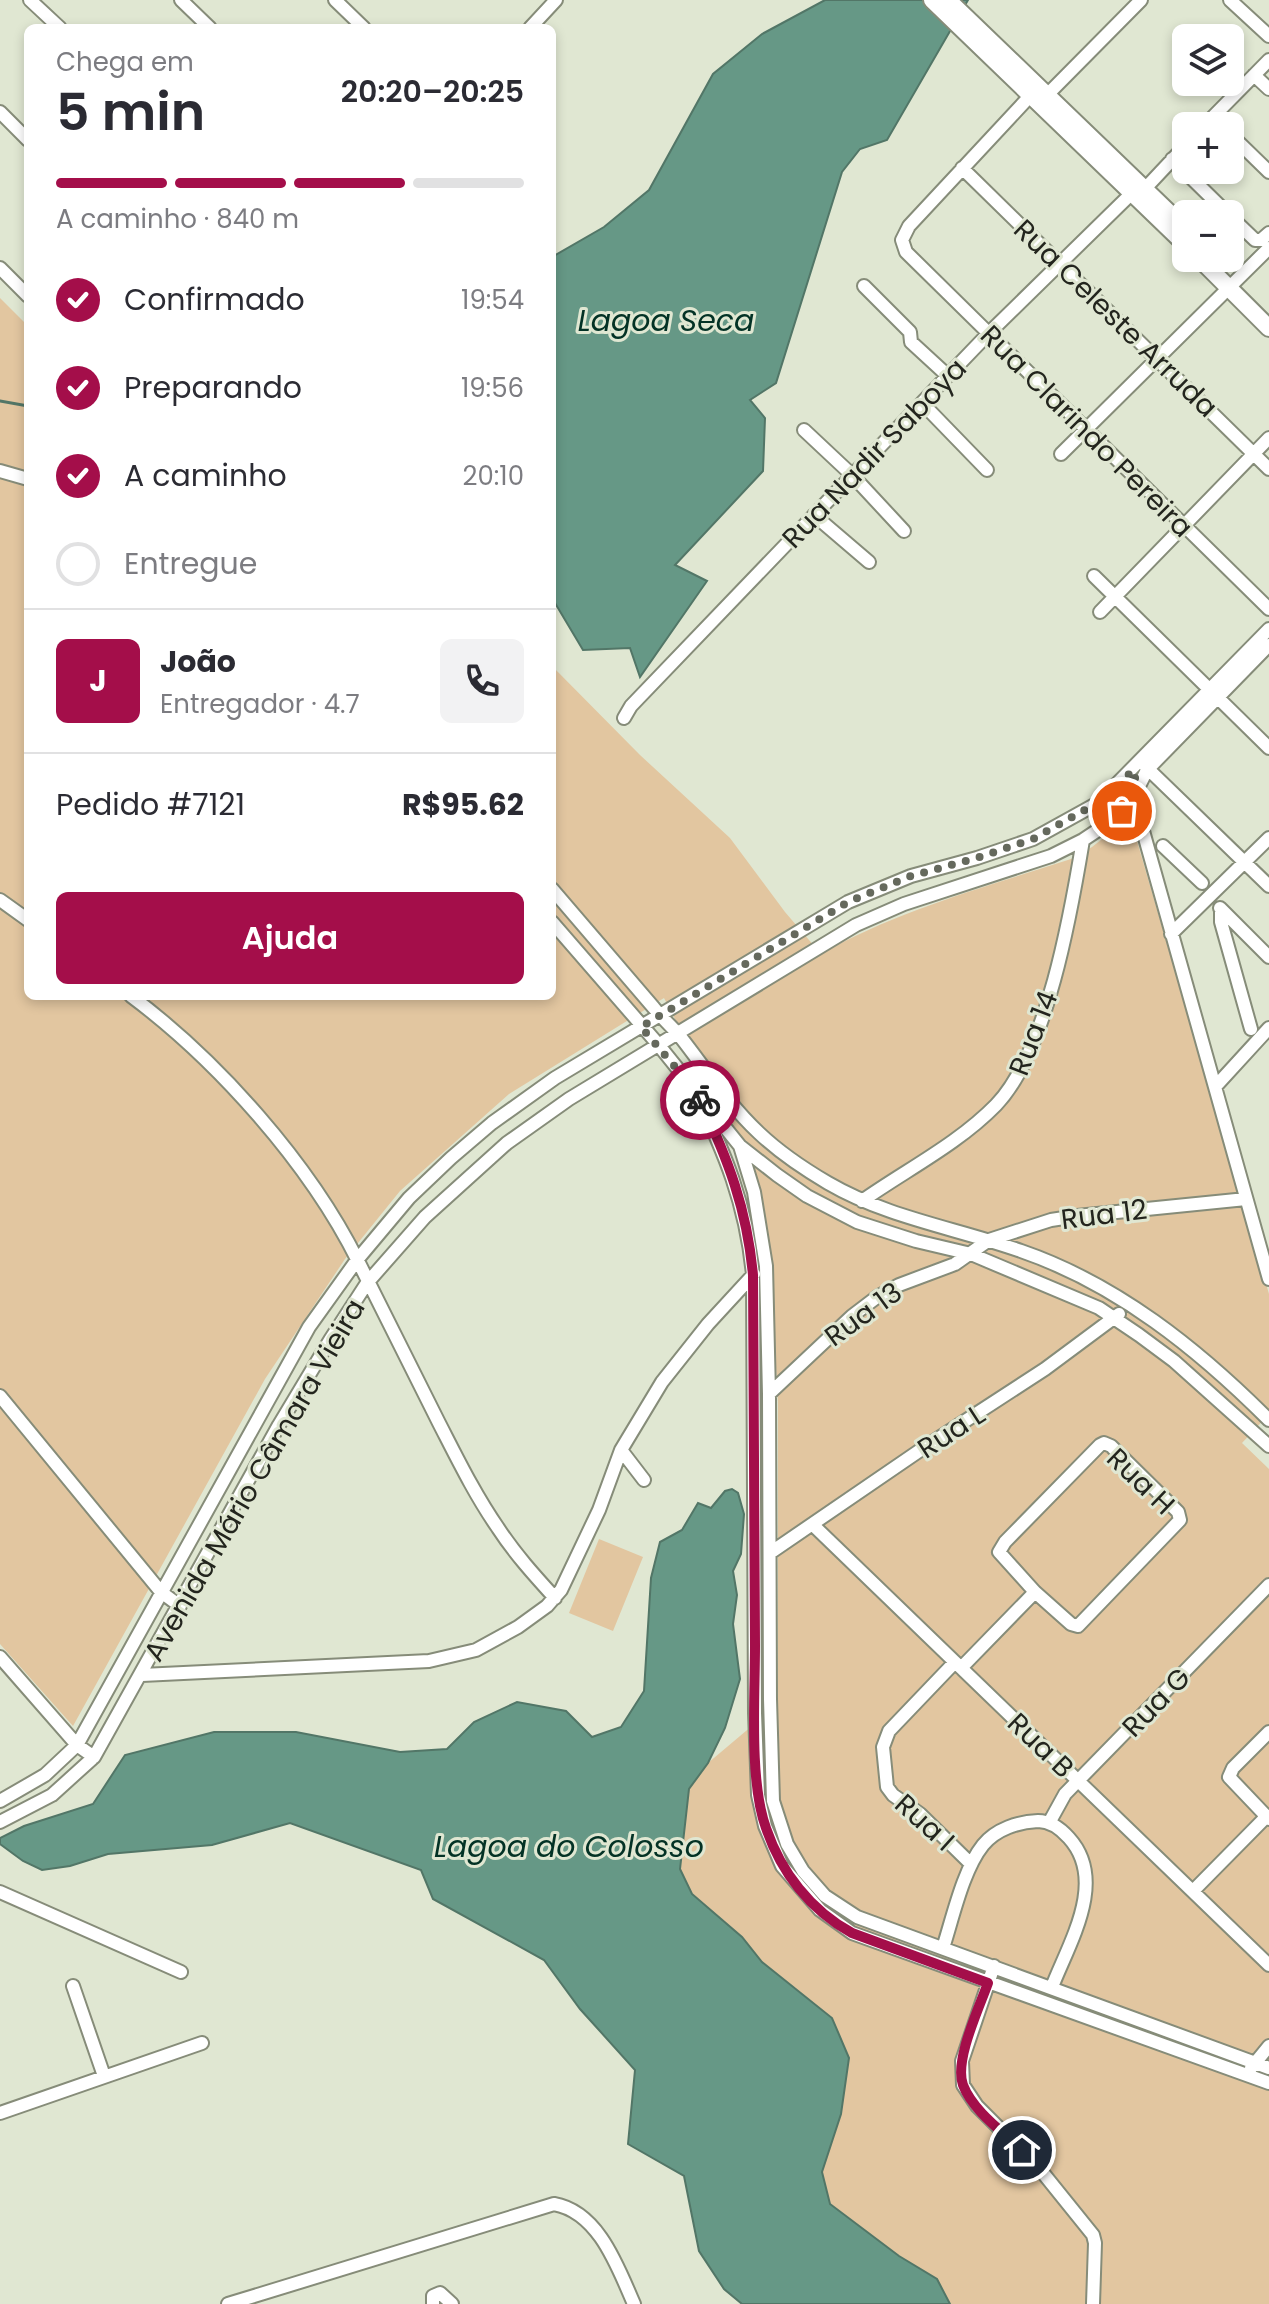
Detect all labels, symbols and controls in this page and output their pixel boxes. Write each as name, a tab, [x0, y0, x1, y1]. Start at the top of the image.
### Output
map controls	[1172, 24, 1244, 272]
button: layers	[1172, 24, 1244, 96]
text: Chega em	[56, 44, 194, 80]
text: 20:20–20:25	[341, 70, 524, 113]
text: 5 min	[56, 75, 205, 148]
button: +	[1172, 112, 1244, 184]
button: −	[1172, 200, 1244, 272]
text: A caminho · 840 m	[56, 201, 299, 237]
street label: Rua Celeste Arruda	[1005, 211, 1226, 426]
icon: check	[56, 278, 100, 322]
text: Confirmado	[124, 278, 305, 321]
text: 19:54	[461, 282, 524, 318]
water label: Lagoa Seca	[578, 299, 754, 342]
street label: Rua Clarindo Pereira	[972, 316, 1202, 546]
street label: Rua Nadir Saboya	[773, 350, 975, 557]
icon: check	[56, 366, 100, 410]
text: Preparando	[124, 366, 302, 409]
text: 19:56	[461, 370, 524, 406]
icon: check	[56, 454, 100, 498]
text: A caminho	[124, 454, 287, 497]
text: 20:10	[463, 458, 524, 494]
text: Entregue	[124, 542, 257, 585]
button: phone	[440, 639, 524, 723]
text: João	[160, 640, 236, 683]
text: J	[89, 659, 107, 702]
text: Entregador · 4.7	[160, 686, 360, 722]
pin	[1088, 777, 1156, 845]
text: Pedido #7121	[56, 783, 245, 826]
text: R$95.62	[402, 783, 524, 826]
icon: bag	[1100, 789, 1144, 833]
button: Ajuda	[56, 892, 524, 984]
street label: Rua 14	[1000, 985, 1067, 1081]
courier	[660, 1060, 740, 1140]
icon: bike	[678, 1078, 722, 1122]
street label: Rua 12	[1059, 1190, 1149, 1239]
street label: Rua 13	[817, 1273, 910, 1356]
street label: Avenida Mário Câmara Vieira	[134, 1292, 374, 1669]
street label: Rua L	[910, 1395, 993, 1468]
street label: Rua H	[1098, 1439, 1183, 1523]
street label: Rua G	[1113, 1659, 1199, 1746]
street label: Rua B	[999, 1704, 1082, 1787]
street label: Rua I	[886, 1785, 963, 1860]
water label: Lagoa do Colosso	[434, 1825, 704, 1868]
pin	[988, 2116, 1056, 2184]
icon: home	[1000, 2128, 1044, 2172]

